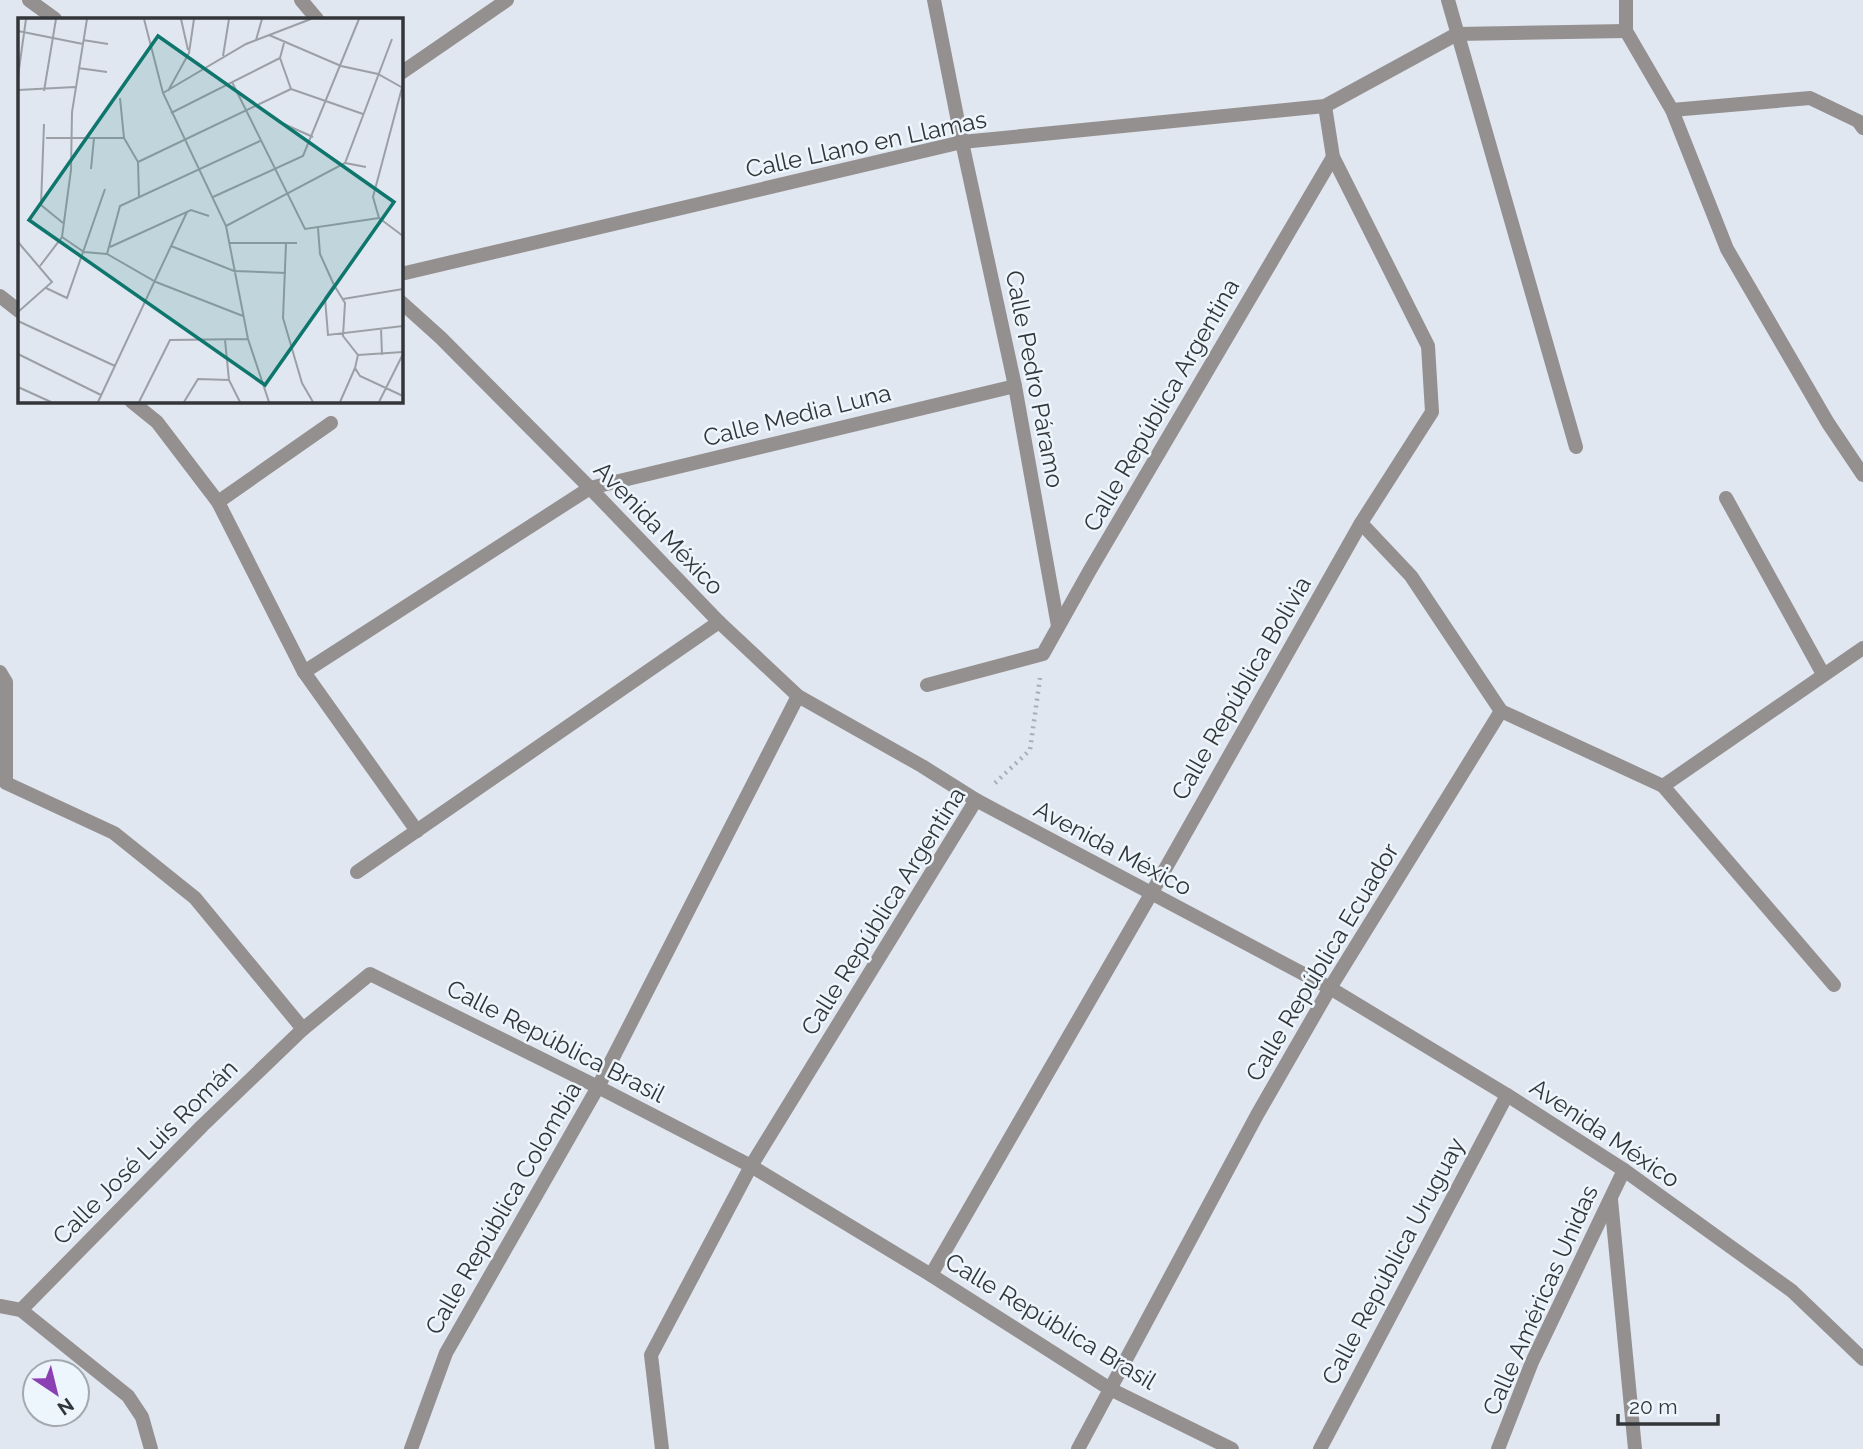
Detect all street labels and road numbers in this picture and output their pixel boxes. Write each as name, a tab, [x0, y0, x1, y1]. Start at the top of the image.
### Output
street label: Calle Llano en Llamas	[743, 104, 989, 184]
street label: Calle Pedro Páramo	[1000, 268, 1070, 490]
street label: Calle República Argentina	[1077, 274, 1245, 536]
street label: Calle Media Luna	[700, 378, 894, 452]
street label: Avenida México	[588, 455, 730, 601]
street label: Calle República Bolivia	[1165, 571, 1317, 805]
street label: Calle República Argentina	[795, 782, 971, 1040]
street label: Avenida México	[1029, 794, 1197, 902]
street label: Calle República Ecuador	[1239, 837, 1405, 1086]
street label: Calle República Brasil	[442, 973, 670, 1109]
street label: Calle José Luis Román	[47, 1054, 243, 1250]
street label: Avenida México	[1525, 1072, 1685, 1194]
street label: Calle República Colombia	[419, 1077, 587, 1339]
street label: Calle República Uruguay	[1315, 1132, 1471, 1390]
street label: Calle Américas Unidas	[1476, 1180, 1604, 1420]
street label: Calle República Brasil	[940, 1247, 1162, 1396]

